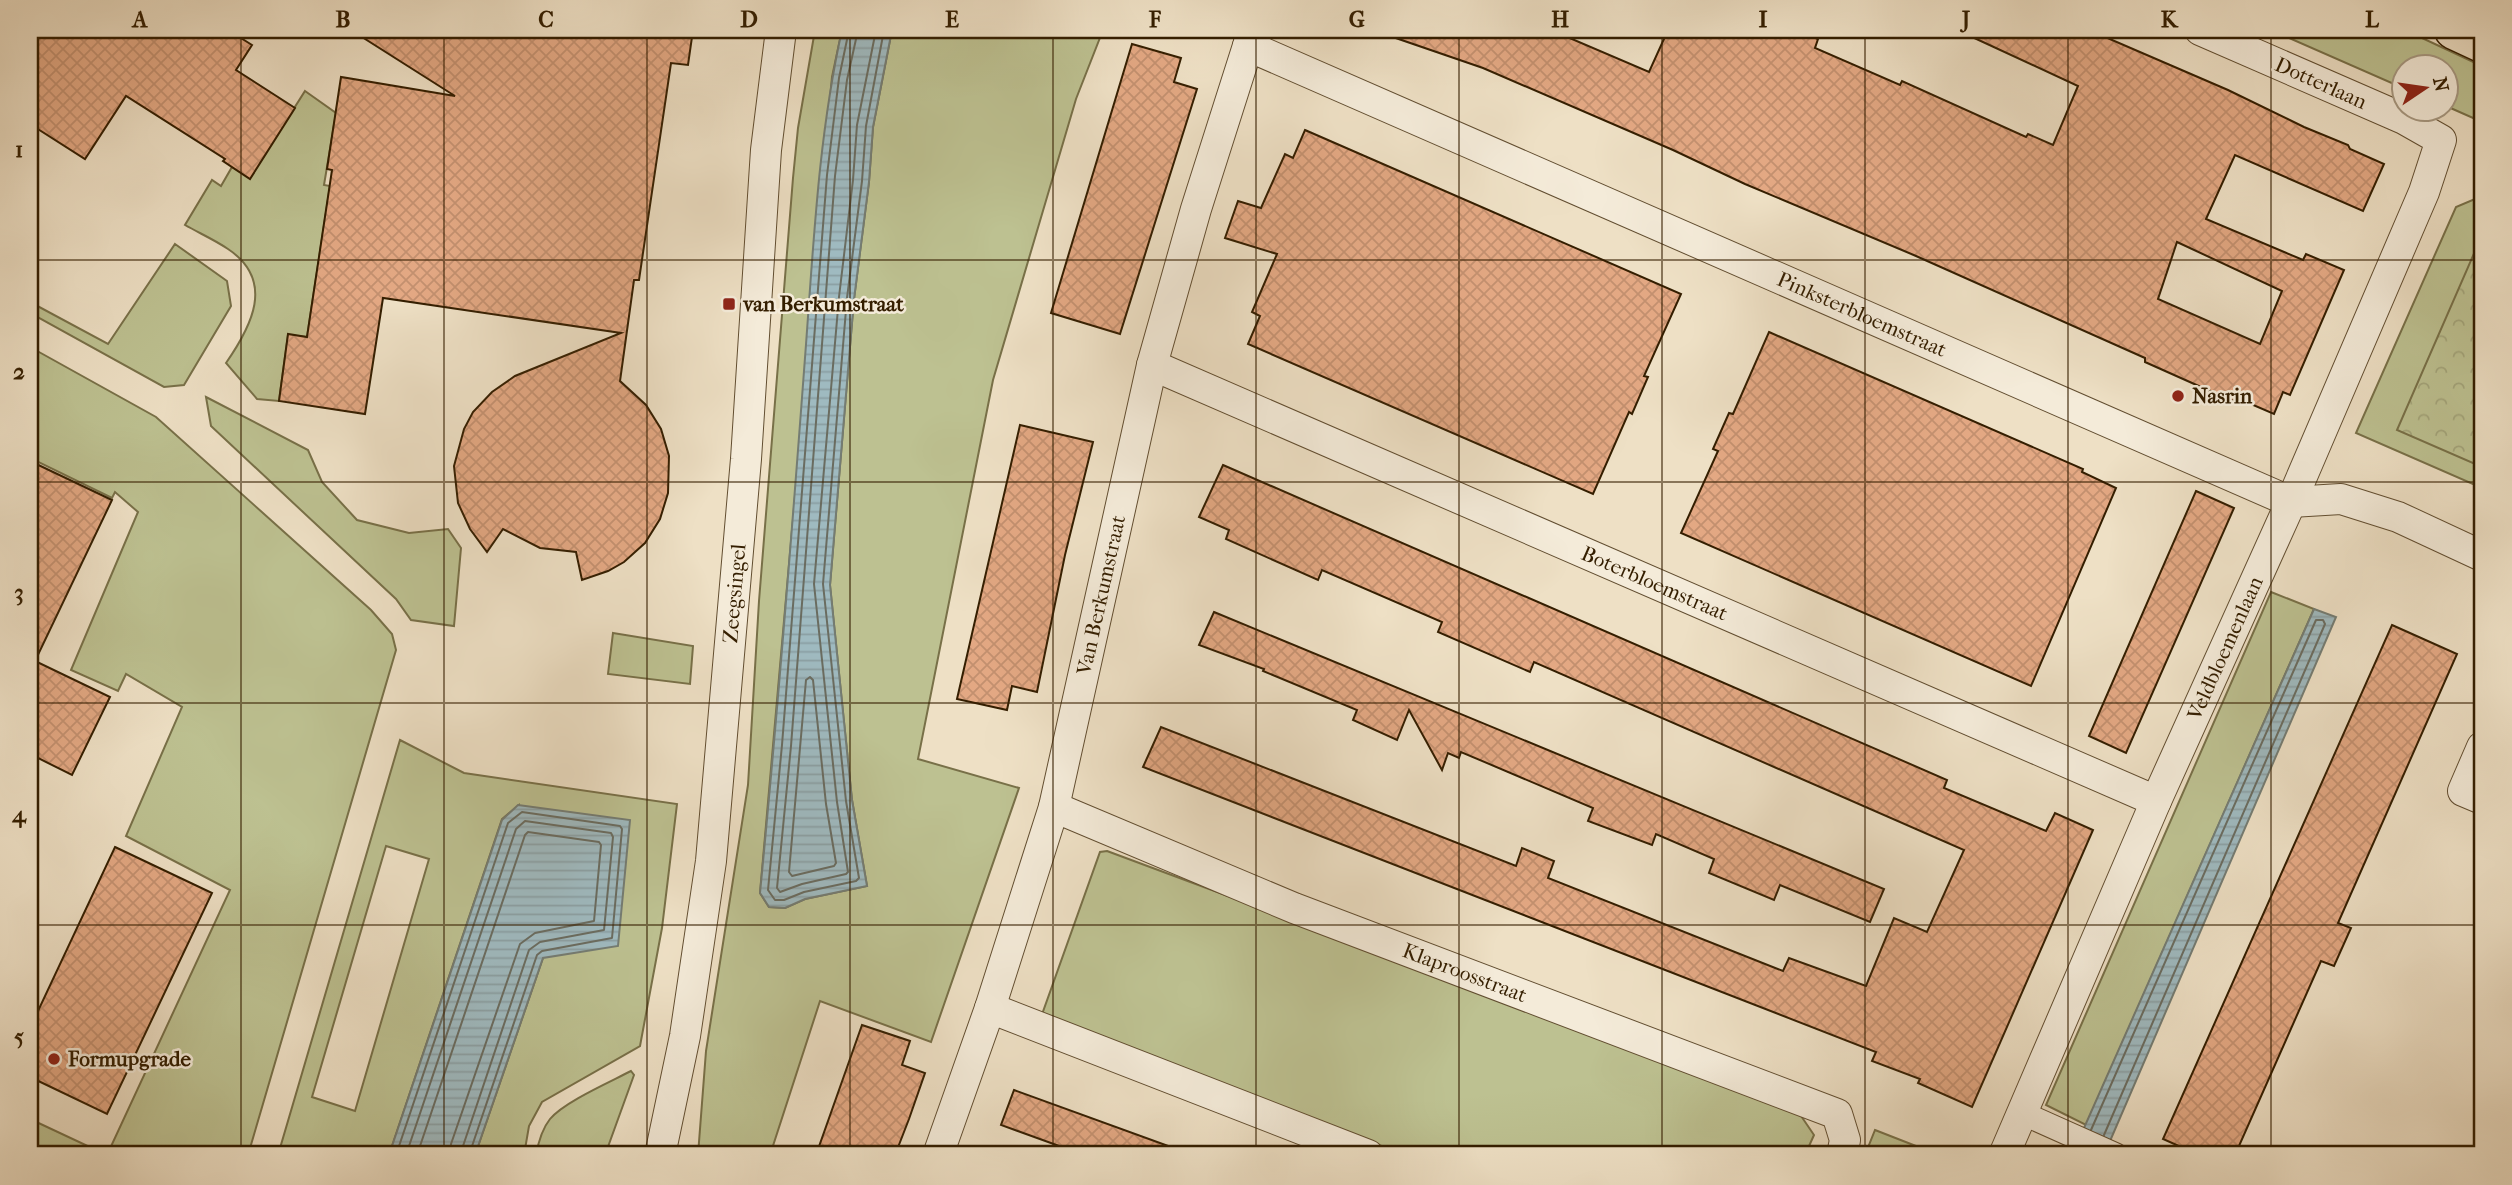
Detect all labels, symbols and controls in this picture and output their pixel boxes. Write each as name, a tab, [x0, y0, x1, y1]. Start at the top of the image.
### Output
text: A	[131, 6, 149, 33]
text: B	[336, 6, 351, 33]
text: C	[538, 6, 554, 33]
text: D	[740, 6, 758, 33]
text: E	[945, 6, 959, 33]
text: F	[1148, 6, 1162, 33]
text: G	[1349, 6, 1365, 33]
text: H	[1551, 6, 1569, 33]
text: I	[1759, 6, 1768, 33]
text: J	[1960, 6, 1971, 33]
text: K	[2161, 6, 2180, 33]
text: L	[2365, 6, 2380, 33]
street label: Dotterlaan	[2271, 52, 2371, 114]
north arrow	[2390, 52, 2460, 122]
text: N	[2428, 75, 2453, 94]
text: 1	[15, 136, 23, 163]
street label: Pinksterbloemstraat	[1773, 267, 1951, 362]
place label: van Berkumstraat	[742, 292, 904, 316]
marker: van Berkumstraat	[721, 296, 737, 312]
text: 2	[13, 358, 25, 385]
place label: Nasrin	[2192, 384, 2253, 408]
marker: Nasrin	[2170, 388, 2186, 404]
street label: Van Berkumstraat	[1071, 512, 1130, 678]
street label: Boterbloemstraat	[1578, 541, 1732, 626]
street label: Zeegsingel	[718, 543, 751, 644]
street label: Veldbloemenlaan	[2182, 573, 2268, 725]
text: 3	[14, 579, 24, 606]
text: 4	[11, 801, 27, 828]
street label: Klaproosstraat	[1399, 938, 1531, 1007]
text: 5	[14, 1023, 24, 1050]
place label: Formupgrade	[67, 1047, 192, 1071]
marker: Formupgrade	[46, 1051, 62, 1067]

